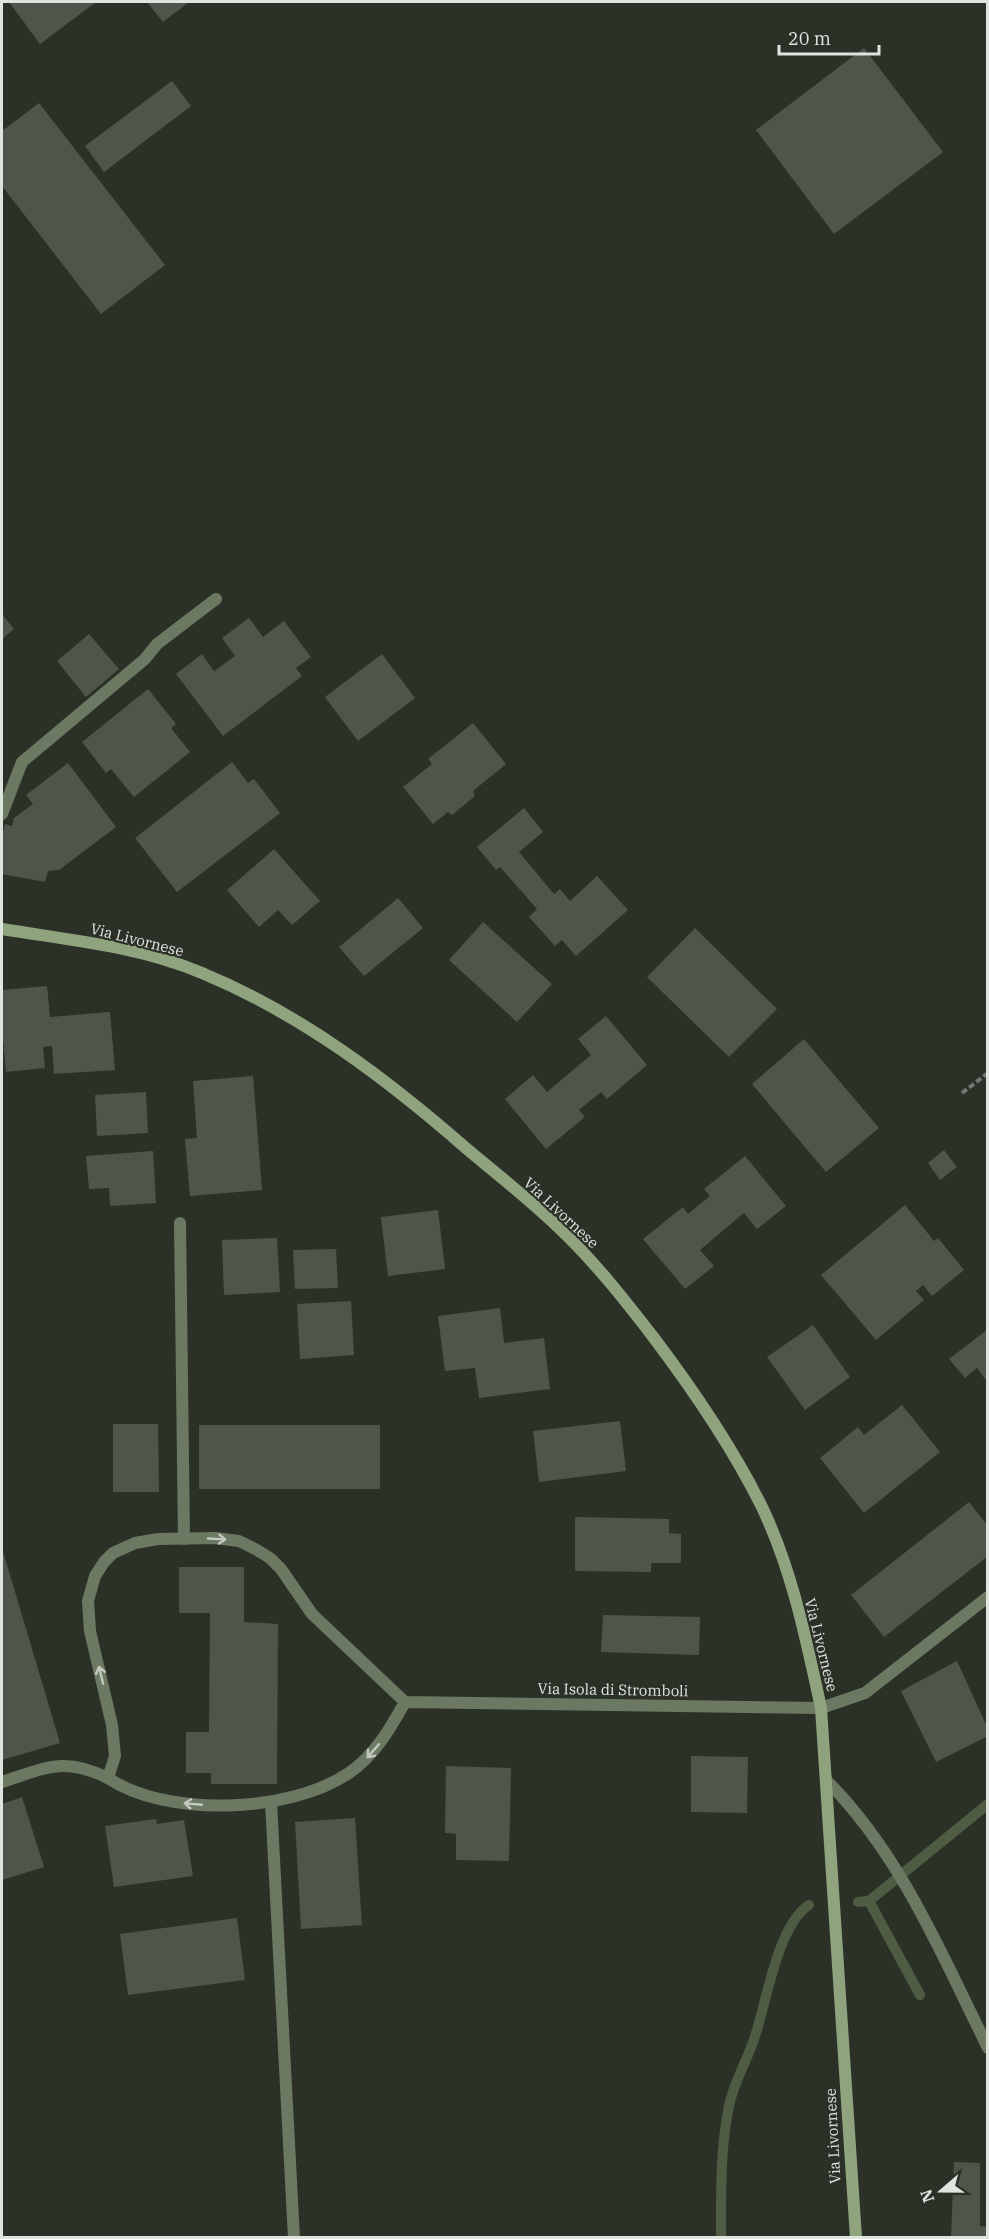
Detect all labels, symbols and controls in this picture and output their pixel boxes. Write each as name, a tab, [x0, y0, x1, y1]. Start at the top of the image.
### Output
scale bar	[779, 18, 880, 56]
text: 20 m	[788, 27, 831, 50]
street label: Via Livornese	[88, 919, 186, 960]
street label: Via Livornese	[520, 1173, 603, 1252]
one-way arrow	[206, 1533, 226, 1544]
street label: Via Livornese	[801, 1596, 842, 1694]
one-way arrow	[95, 1666, 107, 1685]
street label: Via Isola di Stromboli	[537, 1679, 689, 1700]
one-way arrow	[366, 1743, 380, 1758]
one-way arrow	[183, 1798, 203, 1809]
street label: Via Livornese	[821, 2088, 844, 2184]
north arrow	[911, 2161, 971, 2221]
text: N	[915, 2187, 938, 2205]

